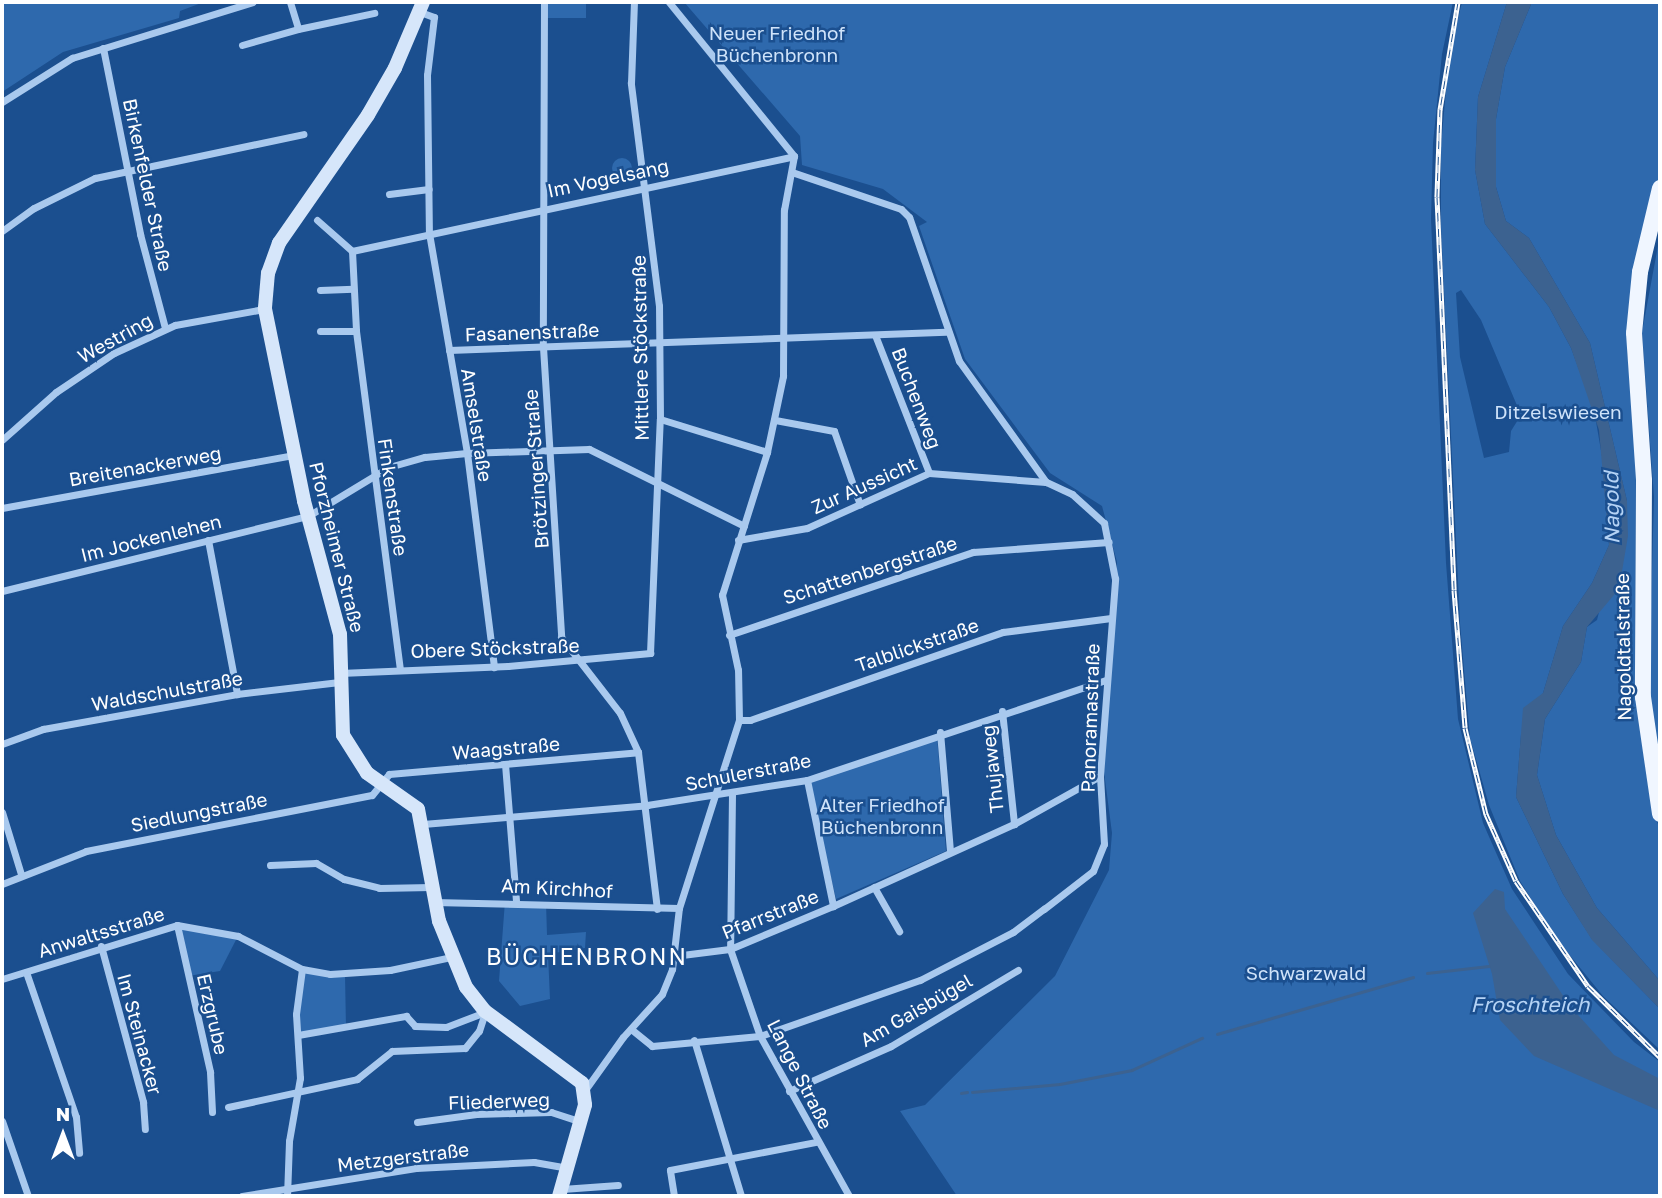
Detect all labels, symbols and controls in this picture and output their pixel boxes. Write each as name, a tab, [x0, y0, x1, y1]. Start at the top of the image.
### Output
park label: Neuer Friedhof Büchenbronn	[709, 22, 845, 66]
street label: Birkenfelder Straße	[119, 96, 177, 274]
street label: Im Vogelsang	[545, 154, 671, 202]
street label: Mittlere Stöckstraße	[627, 255, 653, 441]
street label: Westring	[74, 308, 156, 368]
street label: Fasanenstraße	[464, 318, 600, 346]
street label: Buchenweg	[887, 344, 947, 452]
street label: Amselstraße	[457, 367, 497, 483]
street label: Brötzinger Straße	[519, 388, 553, 550]
park label: Ditzelswiesen	[1494, 401, 1622, 423]
street label: Finkenstraße	[373, 437, 413, 557]
street label: Breitenackerweg	[67, 441, 223, 491]
street label: Zur Aussicht	[808, 452, 920, 518]
street label: Pforzheimer Straße	[305, 459, 369, 635]
water label: Nagold	[1598, 471, 1624, 545]
street label: Im Jockenlehen	[78, 509, 224, 567]
street label: Schattenbergstraße	[780, 531, 960, 609]
street label: Nagoldtalstraße	[1610, 573, 1636, 721]
street label: Talblickstraße	[853, 613, 981, 677]
street label: Obere Stöckstraße	[410, 634, 580, 662]
street label: Panoramastraße	[1076, 643, 1104, 793]
street label: Waldschulstraße	[90, 666, 244, 716]
street label: Thujaweg	[976, 724, 1008, 814]
street label: Waagstraße	[451, 732, 561, 764]
street label: Schulerstraße	[683, 749, 813, 795]
street label: Siedlungstraße	[129, 788, 269, 836]
park label: Alter Friedhof Büchenbronn	[819, 794, 945, 838]
street label: Am Kirchhof	[501, 874, 613, 902]
street label: Pfarrstraße	[718, 884, 822, 944]
street label: Anwaltsstraße	[35, 902, 167, 962]
district label: BÜCHENBRONN	[487, 942, 687, 970]
park label: Schwarzwald	[1246, 962, 1366, 984]
street label: Am Gaisbügel	[856, 969, 976, 1051]
street label: Im Steinacker	[113, 971, 167, 1097]
street label: Erzgrube	[193, 971, 233, 1057]
water label: Froschteich	[1471, 991, 1589, 1017]
street label: Lange Straße	[763, 1015, 837, 1133]
street label: Fliederweg	[448, 1088, 550, 1114]
north arrow	[28, 1100, 98, 1170]
text: N	[56, 1102, 70, 1125]
street label: Metzgerstraße	[336, 1138, 470, 1176]

